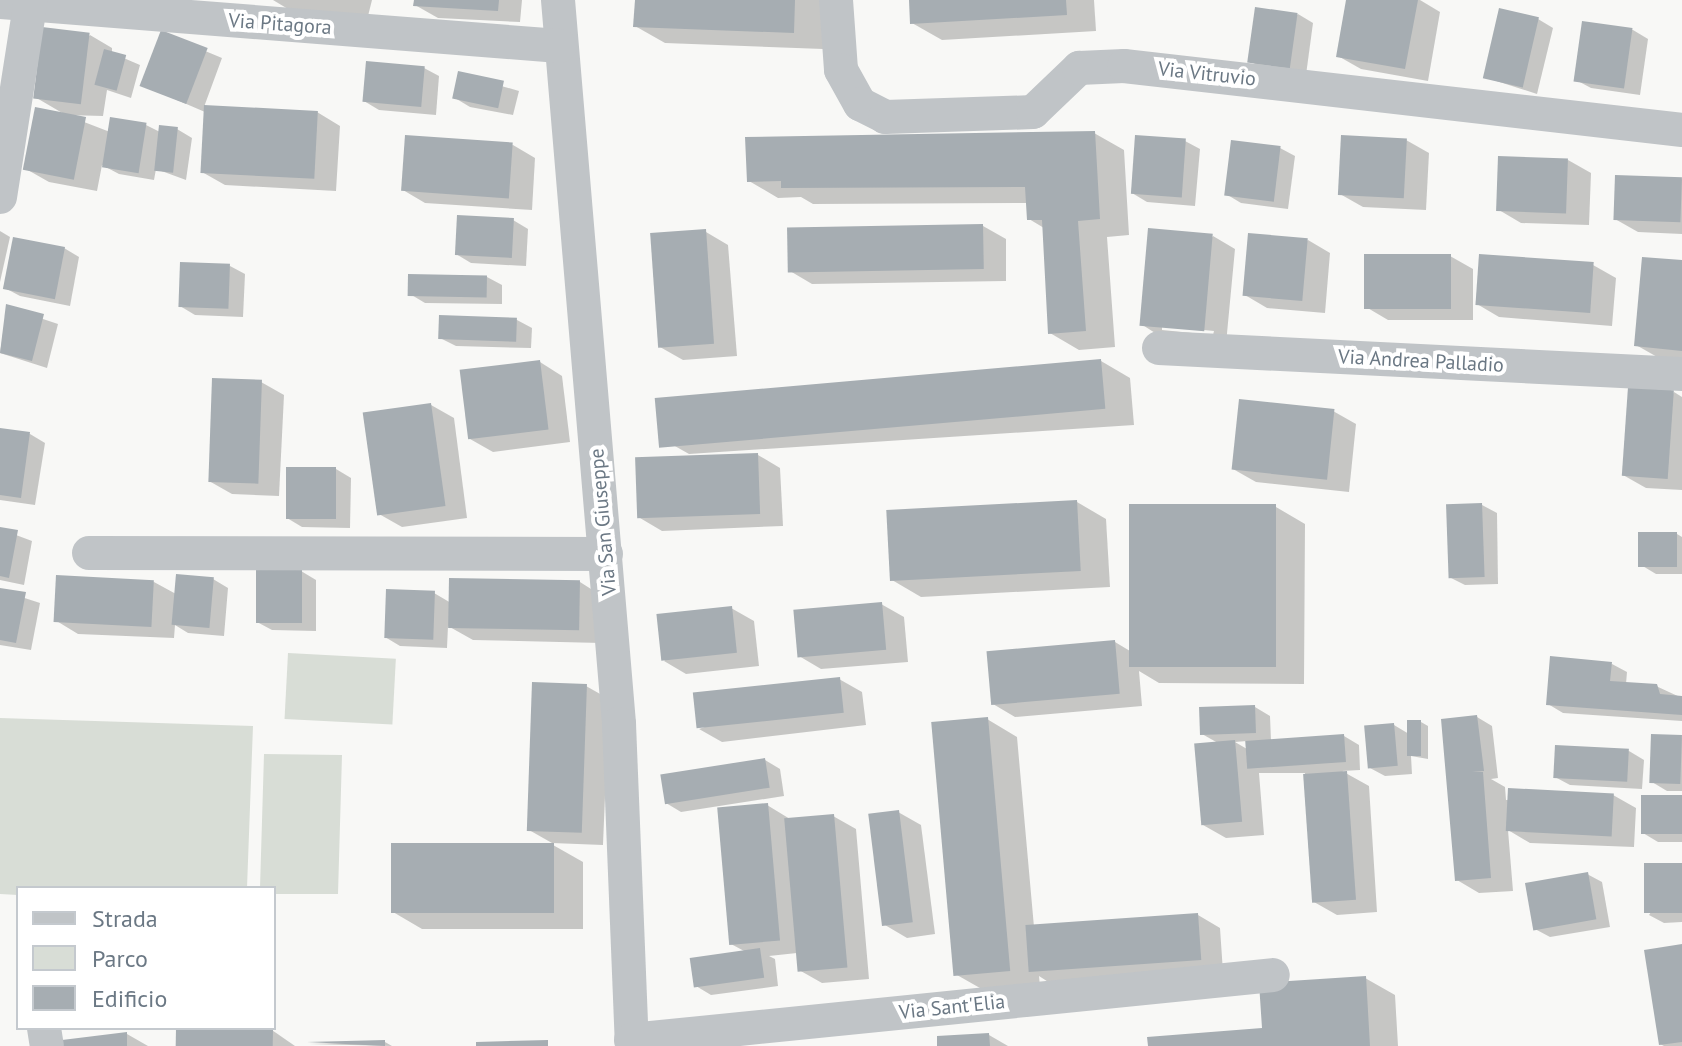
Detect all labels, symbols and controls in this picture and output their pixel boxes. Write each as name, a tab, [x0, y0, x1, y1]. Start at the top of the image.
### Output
street label: Via Pitagora	[228, 8, 332, 40]
street label: Via Vitruvio	[1157, 57, 1257, 91]
street label: Via Andrea Palladio	[1337, 345, 1505, 377]
street label: Via San Giuseppe	[585, 447, 621, 597]
legend	[16, 886, 276, 1030]
text: Strada	[92, 903, 158, 934]
text: Parco	[92, 943, 148, 974]
text: Edificio	[92, 983, 167, 1014]
street label: Via Sant'Elia	[898, 990, 1006, 1024]

